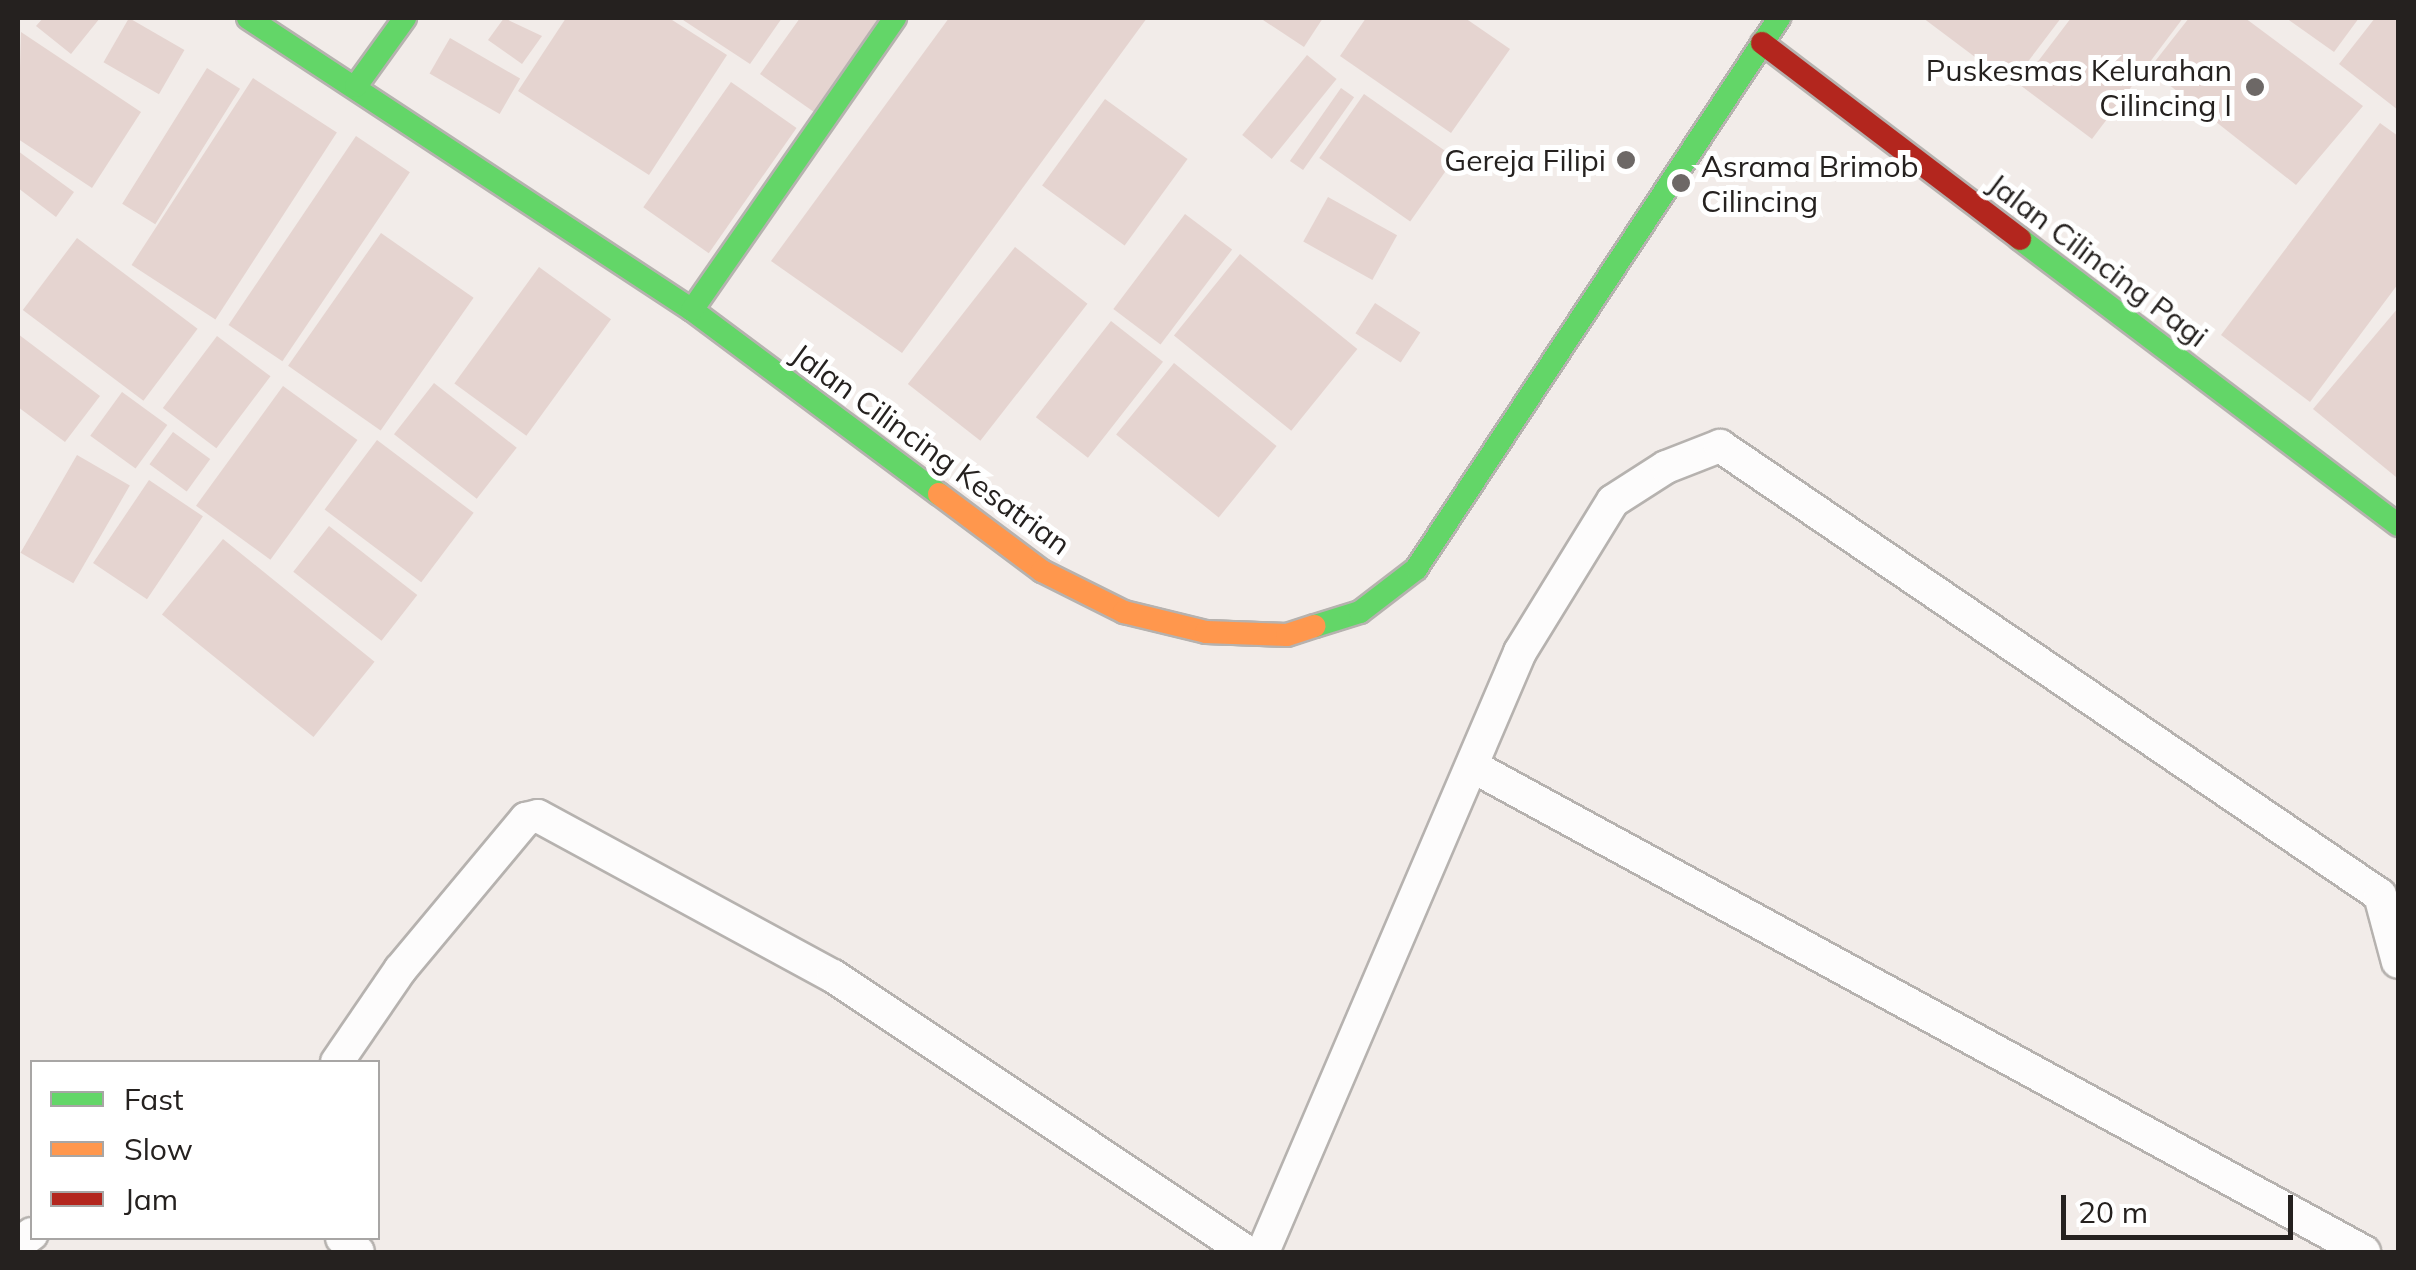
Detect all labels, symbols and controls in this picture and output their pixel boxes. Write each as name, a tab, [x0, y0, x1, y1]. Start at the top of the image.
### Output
place label: Puskesmas Kelurahan Cilincing I	[1926, 52, 2232, 122]
marker: Puskesmas Kelurahan Cilincing I	[2242, 74, 2268, 100]
place label: Gereja Filipi	[1444, 142, 1606, 178]
place label: Asrama Brimob Cilincing	[1701, 148, 1919, 218]
marker: Gereja Filipi	[1615, 149, 1637, 171]
street label: Jalan Cilincing Pagi	[1981, 166, 2215, 354]
marker: Asrama Brimob Cilincing	[1670, 172, 1692, 194]
street label: Jalan Cilincing Kesatrian	[785, 336, 1077, 562]
legend	[30, 1060, 380, 1240]
text: Fast	[124, 1080, 184, 1118]
text: Slow	[124, 1130, 193, 1168]
scale bar	[2066, 1175, 2298, 1237]
text: Jam	[124, 1180, 178, 1218]
text: 20 m	[2078, 1193, 2148, 1231]

